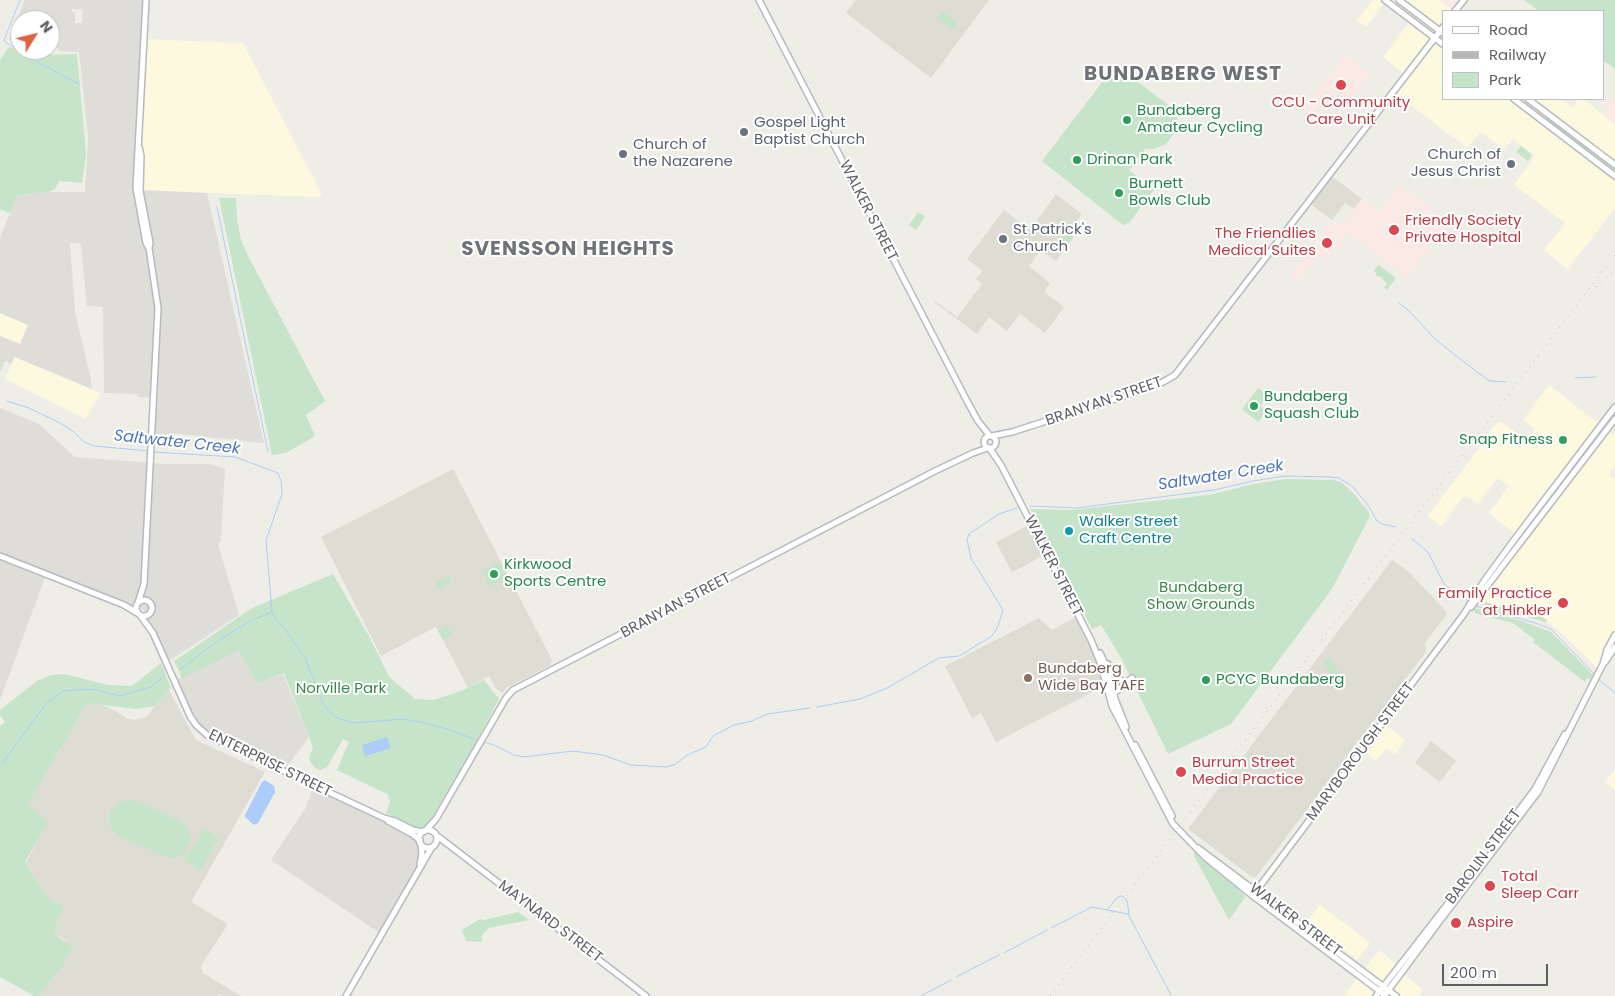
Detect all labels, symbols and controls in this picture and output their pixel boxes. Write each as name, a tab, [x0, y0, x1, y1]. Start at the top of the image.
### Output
north arrow	[10, 10, 60, 60]
legend	[1442, 10, 1605, 100]
text: N	[35, 17, 58, 37]
text: Road	[1489, 19, 1528, 40]
text: Railway	[1489, 44, 1547, 65]
district label: BUNDABERG WEST	[1082, 63, 1284, 87]
text: Park	[1489, 69, 1521, 90]
marker: CCU - Community Care Unit	[1334, 78, 1348, 92]
place label: CCU - Community Care Unit	[1272, 94, 1410, 129]
place label: Bundaberg Amateur Cycling	[1137, 102, 1263, 137]
place label: Gospel Light Baptist Church	[754, 114, 865, 149]
marker: Bundaberg Amateur Cycling	[1121, 114, 1133, 126]
marker: Gospel Light Baptist Church	[738, 126, 750, 138]
place label: Church of the Nazarene	[633, 136, 733, 171]
place label: Church of Jesus Christ	[1411, 146, 1501, 181]
marker: Church of the Nazarene	[617, 148, 629, 160]
place label: Drinan Park	[1087, 151, 1172, 169]
marker: Drinan Park	[1071, 154, 1083, 166]
street label: WALKER STREET	[835, 158, 901, 264]
marker: Church of Jesus Christ	[1505, 158, 1517, 170]
place label: Burnett Bowls Club	[1129, 175, 1211, 210]
marker: Burnett Bowls Club	[1113, 187, 1125, 199]
place label: Friendly Society Private Hospital	[1405, 212, 1521, 247]
place label: St Patrick's Church	[1013, 221, 1092, 256]
marker: Friendly Society Private Hospital	[1387, 223, 1401, 237]
place label: The Friendlies Medical Suites	[1208, 225, 1316, 260]
marker: St Patrick's Church	[997, 233, 1009, 245]
marker: The Friendlies Medical Suites	[1320, 236, 1334, 250]
district label: SVENSSON HEIGHTS	[459, 238, 677, 262]
street label: BRANYAN STREET	[1043, 374, 1165, 430]
place label: Bundaberg Squash Club	[1264, 388, 1359, 423]
marker: Bundaberg Squash Club	[1248, 400, 1260, 412]
water label: Saltwater Creek	[113, 427, 241, 459]
place label: Snap Fitness	[1459, 431, 1553, 449]
marker: Snap Fitness	[1557, 434, 1569, 446]
water label: Saltwater Creek	[1157, 457, 1285, 495]
street label: WALKER STREET	[1020, 513, 1086, 619]
place label: Walker Street Craft Centre	[1079, 513, 1178, 548]
marker: Walker Street Craft Centre	[1063, 525, 1075, 537]
place label: Kirkwood Sports Centre	[504, 556, 606, 591]
marker: Kirkwood Sports Centre	[488, 568, 500, 580]
street label: BRANYAN STREET	[618, 569, 734, 643]
park label: Bundaberg Show Grounds	[1147, 579, 1255, 614]
place label: Family Practice at Hinkler	[1438, 585, 1552, 620]
marker: Family Practice at Hinkler	[1556, 596, 1570, 610]
place label: Bundaberg Wide Bay TAFE	[1038, 660, 1145, 695]
place label: PCYC Bundaberg	[1216, 671, 1344, 689]
marker: Bundaberg Wide Bay TAFE	[1022, 672, 1034, 684]
marker: PCYC Bundaberg	[1200, 674, 1212, 686]
street label: MARYBOROUGH STREET	[1303, 679, 1419, 825]
park label: Norville Park	[296, 680, 386, 698]
street label: ENTERPRISE STREET	[206, 726, 334, 802]
place label: Burrum Street Media Practice	[1192, 754, 1303, 789]
marker: Burrum Street Media Practice	[1174, 765, 1188, 779]
street label: BAROLIN STREET	[1442, 806, 1526, 908]
place label: Total Sleep Carr	[1501, 868, 1579, 903]
street label: MAYNARD STREET	[494, 877, 606, 967]
marker: Total Sleep Carr	[1483, 879, 1497, 893]
street label: WALKER STREET	[1245, 880, 1345, 960]
place label: Aspire	[1467, 914, 1514, 932]
marker: Aspire	[1449, 916, 1463, 930]
scale bar	[1445, 954, 1551, 986]
text: 200 m	[1450, 962, 1497, 983]

